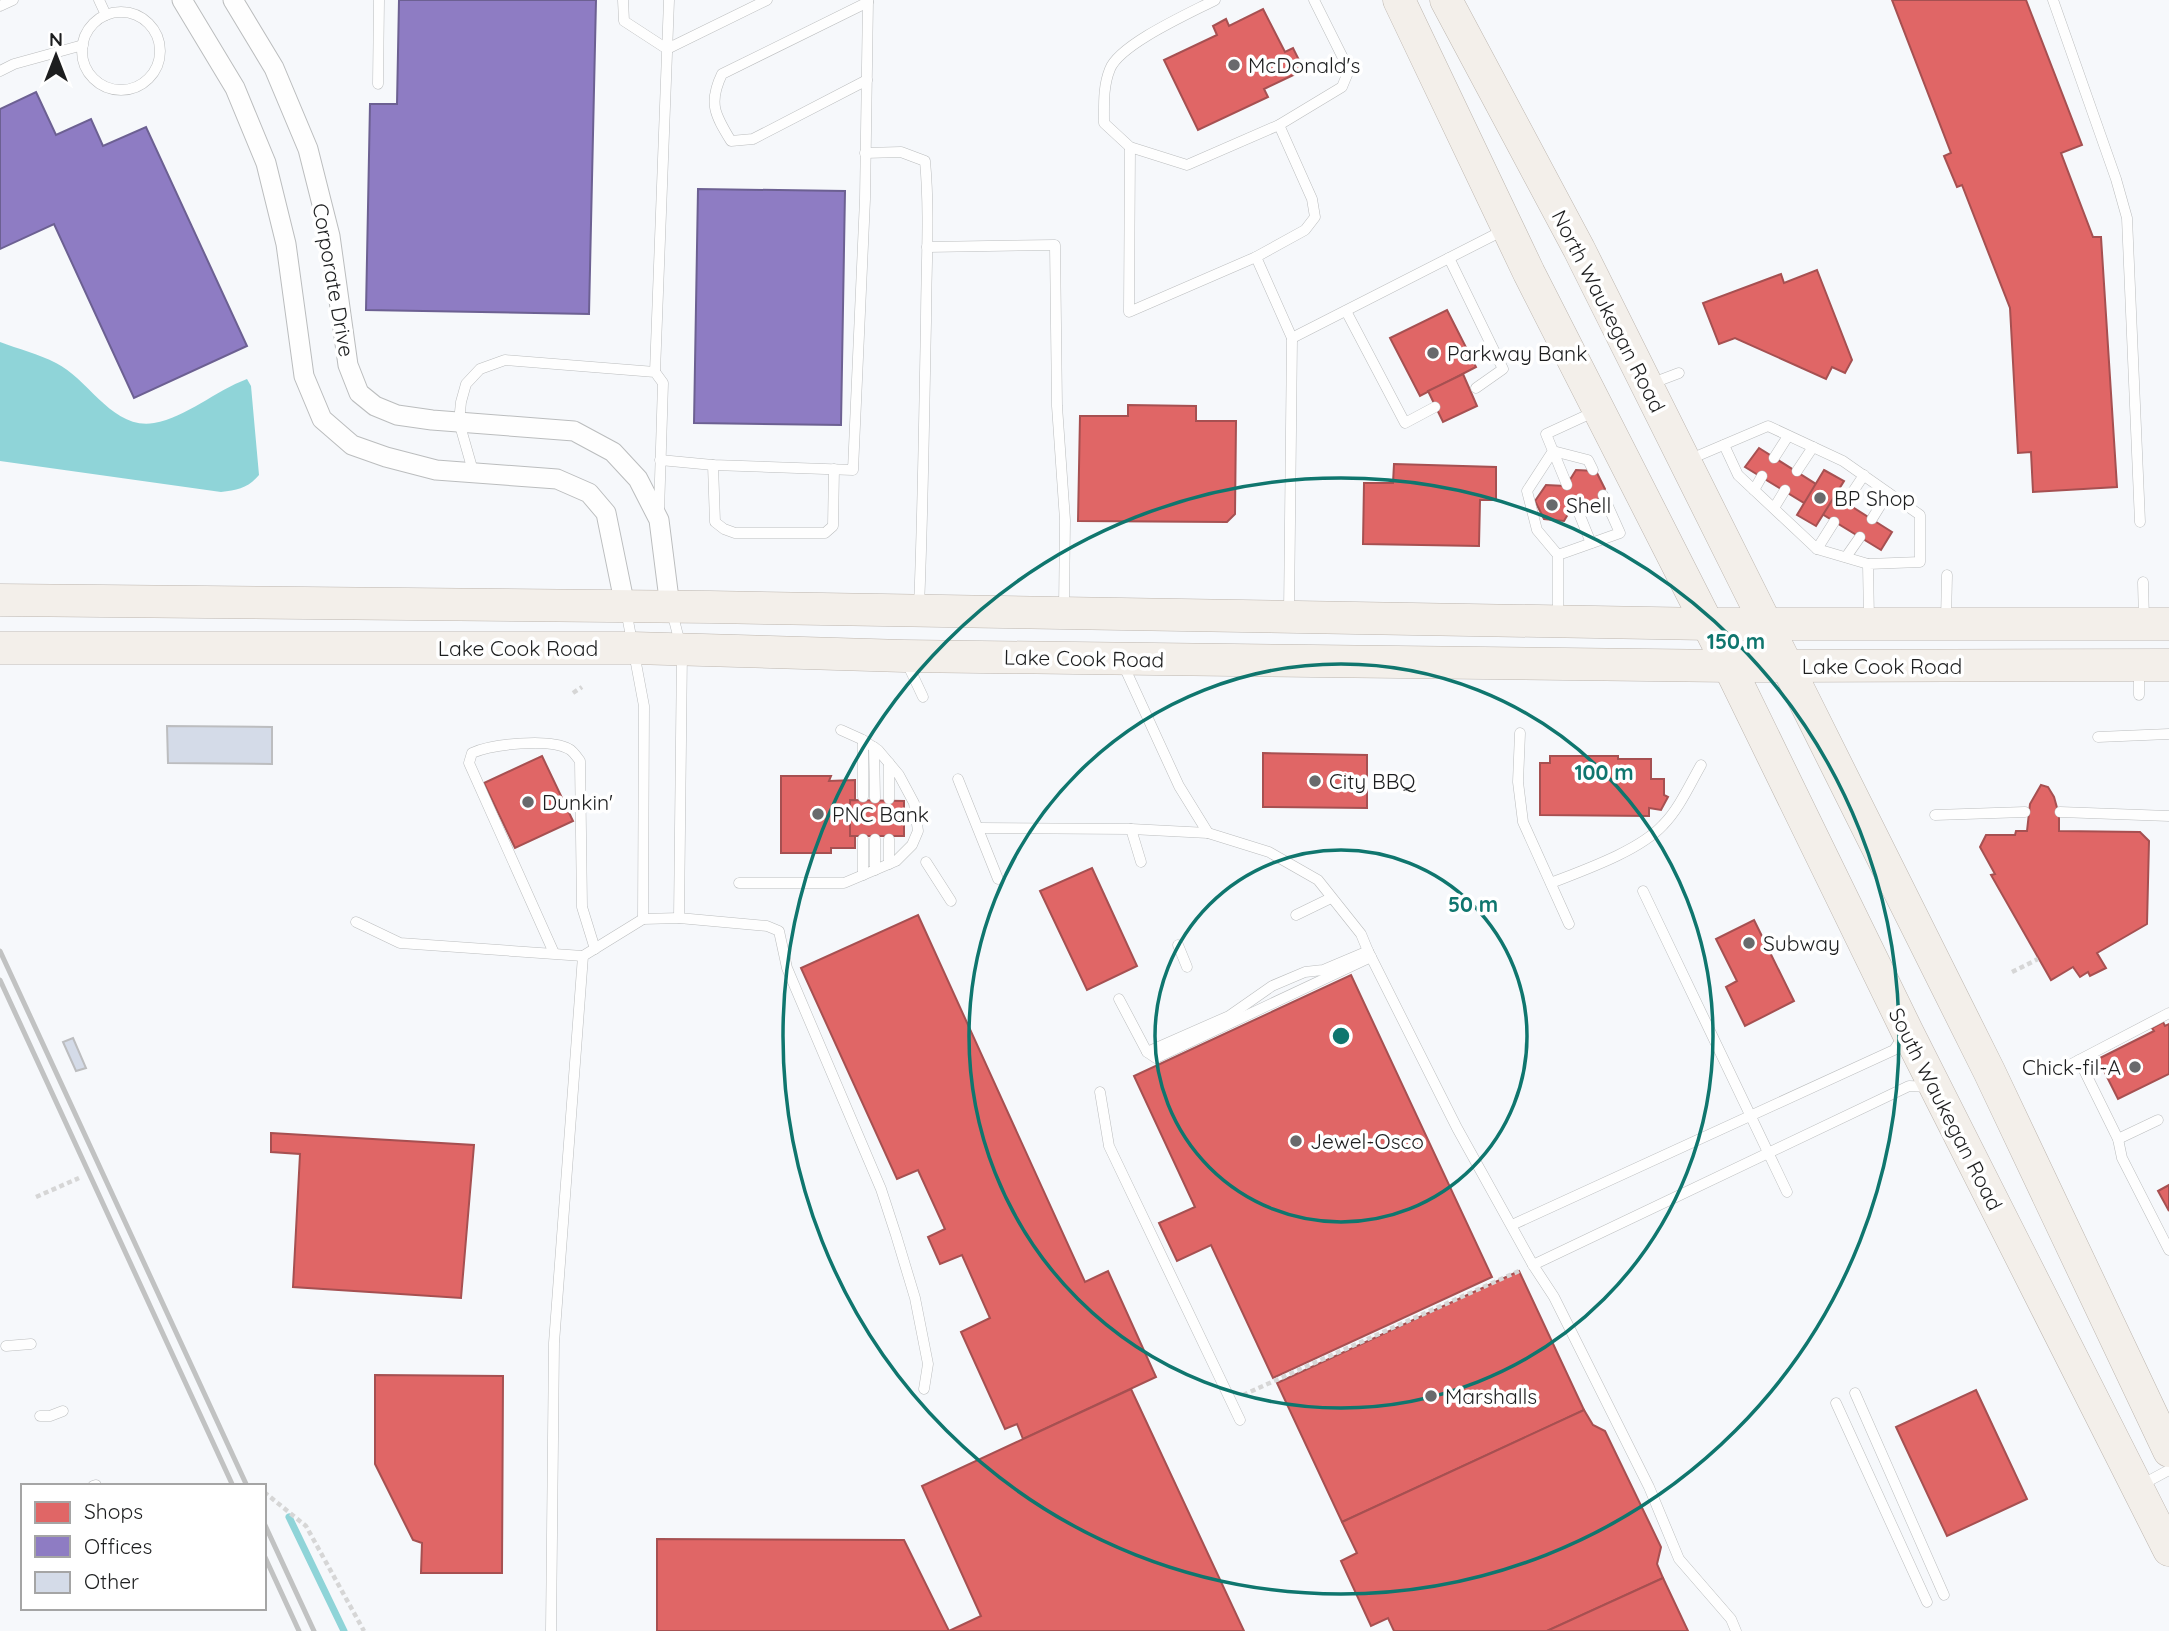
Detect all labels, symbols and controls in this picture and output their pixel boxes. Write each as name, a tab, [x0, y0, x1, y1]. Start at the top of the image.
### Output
north arrow	[21, 21, 91, 91]
text: N	[49, 27, 63, 51]
place label: McDonald's	[1248, 52, 1360, 78]
marker: McDonald's	[1226, 57, 1242, 73]
street label: Corporate Drive	[308, 201, 360, 359]
street label: North Waukegan Road	[1547, 205, 1671, 417]
place label: Parkway Bank	[1447, 340, 1588, 366]
marker: Parkway Bank	[1425, 345, 1441, 361]
place label: BP Shop	[1834, 485, 1915, 511]
marker: BP Shop	[1812, 490, 1828, 506]
place label: Shell	[1566, 492, 1611, 518]
marker: Shell	[1544, 497, 1560, 513]
text: 150 m	[1707, 628, 1765, 654]
street label: Lake Cook Road	[438, 635, 598, 661]
street label: Lake Cook Road	[1004, 644, 1164, 672]
street label: Lake Cook Road	[1802, 653, 1962, 679]
text: 100 m	[1574, 759, 1634, 785]
place label: City BBQ	[1329, 768, 1416, 794]
marker: City BBQ	[1307, 773, 1323, 789]
place label: Dunkin'	[542, 789, 613, 815]
marker: Dunkin'	[520, 794, 536, 810]
place label: PNC Bank	[832, 801, 929, 827]
marker: PNC Bank	[810, 806, 826, 822]
text: 50 m	[1448, 891, 1498, 917]
place label: Subway	[1763, 930, 1840, 956]
marker: Subway	[1741, 935, 1757, 951]
street label: South Waukegan Road	[1884, 1003, 2008, 1215]
centre of rings	[1329, 1024, 1353, 1048]
place label: Chick-fil-A	[2022, 1054, 2121, 1080]
marker: Chick-fil-A	[2127, 1059, 2143, 1075]
place label: Jewel-Osco	[1310, 1128, 1424, 1154]
marker: Jewel-Osco	[1288, 1133, 1304, 1149]
place label: Marshalls	[1445, 1383, 1537, 1409]
marker: Marshalls	[1423, 1388, 1439, 1404]
legend	[21, 1484, 266, 1610]
text: Shops	[84, 1498, 143, 1524]
text: Offices	[84, 1533, 152, 1559]
text: Other	[84, 1568, 139, 1594]

